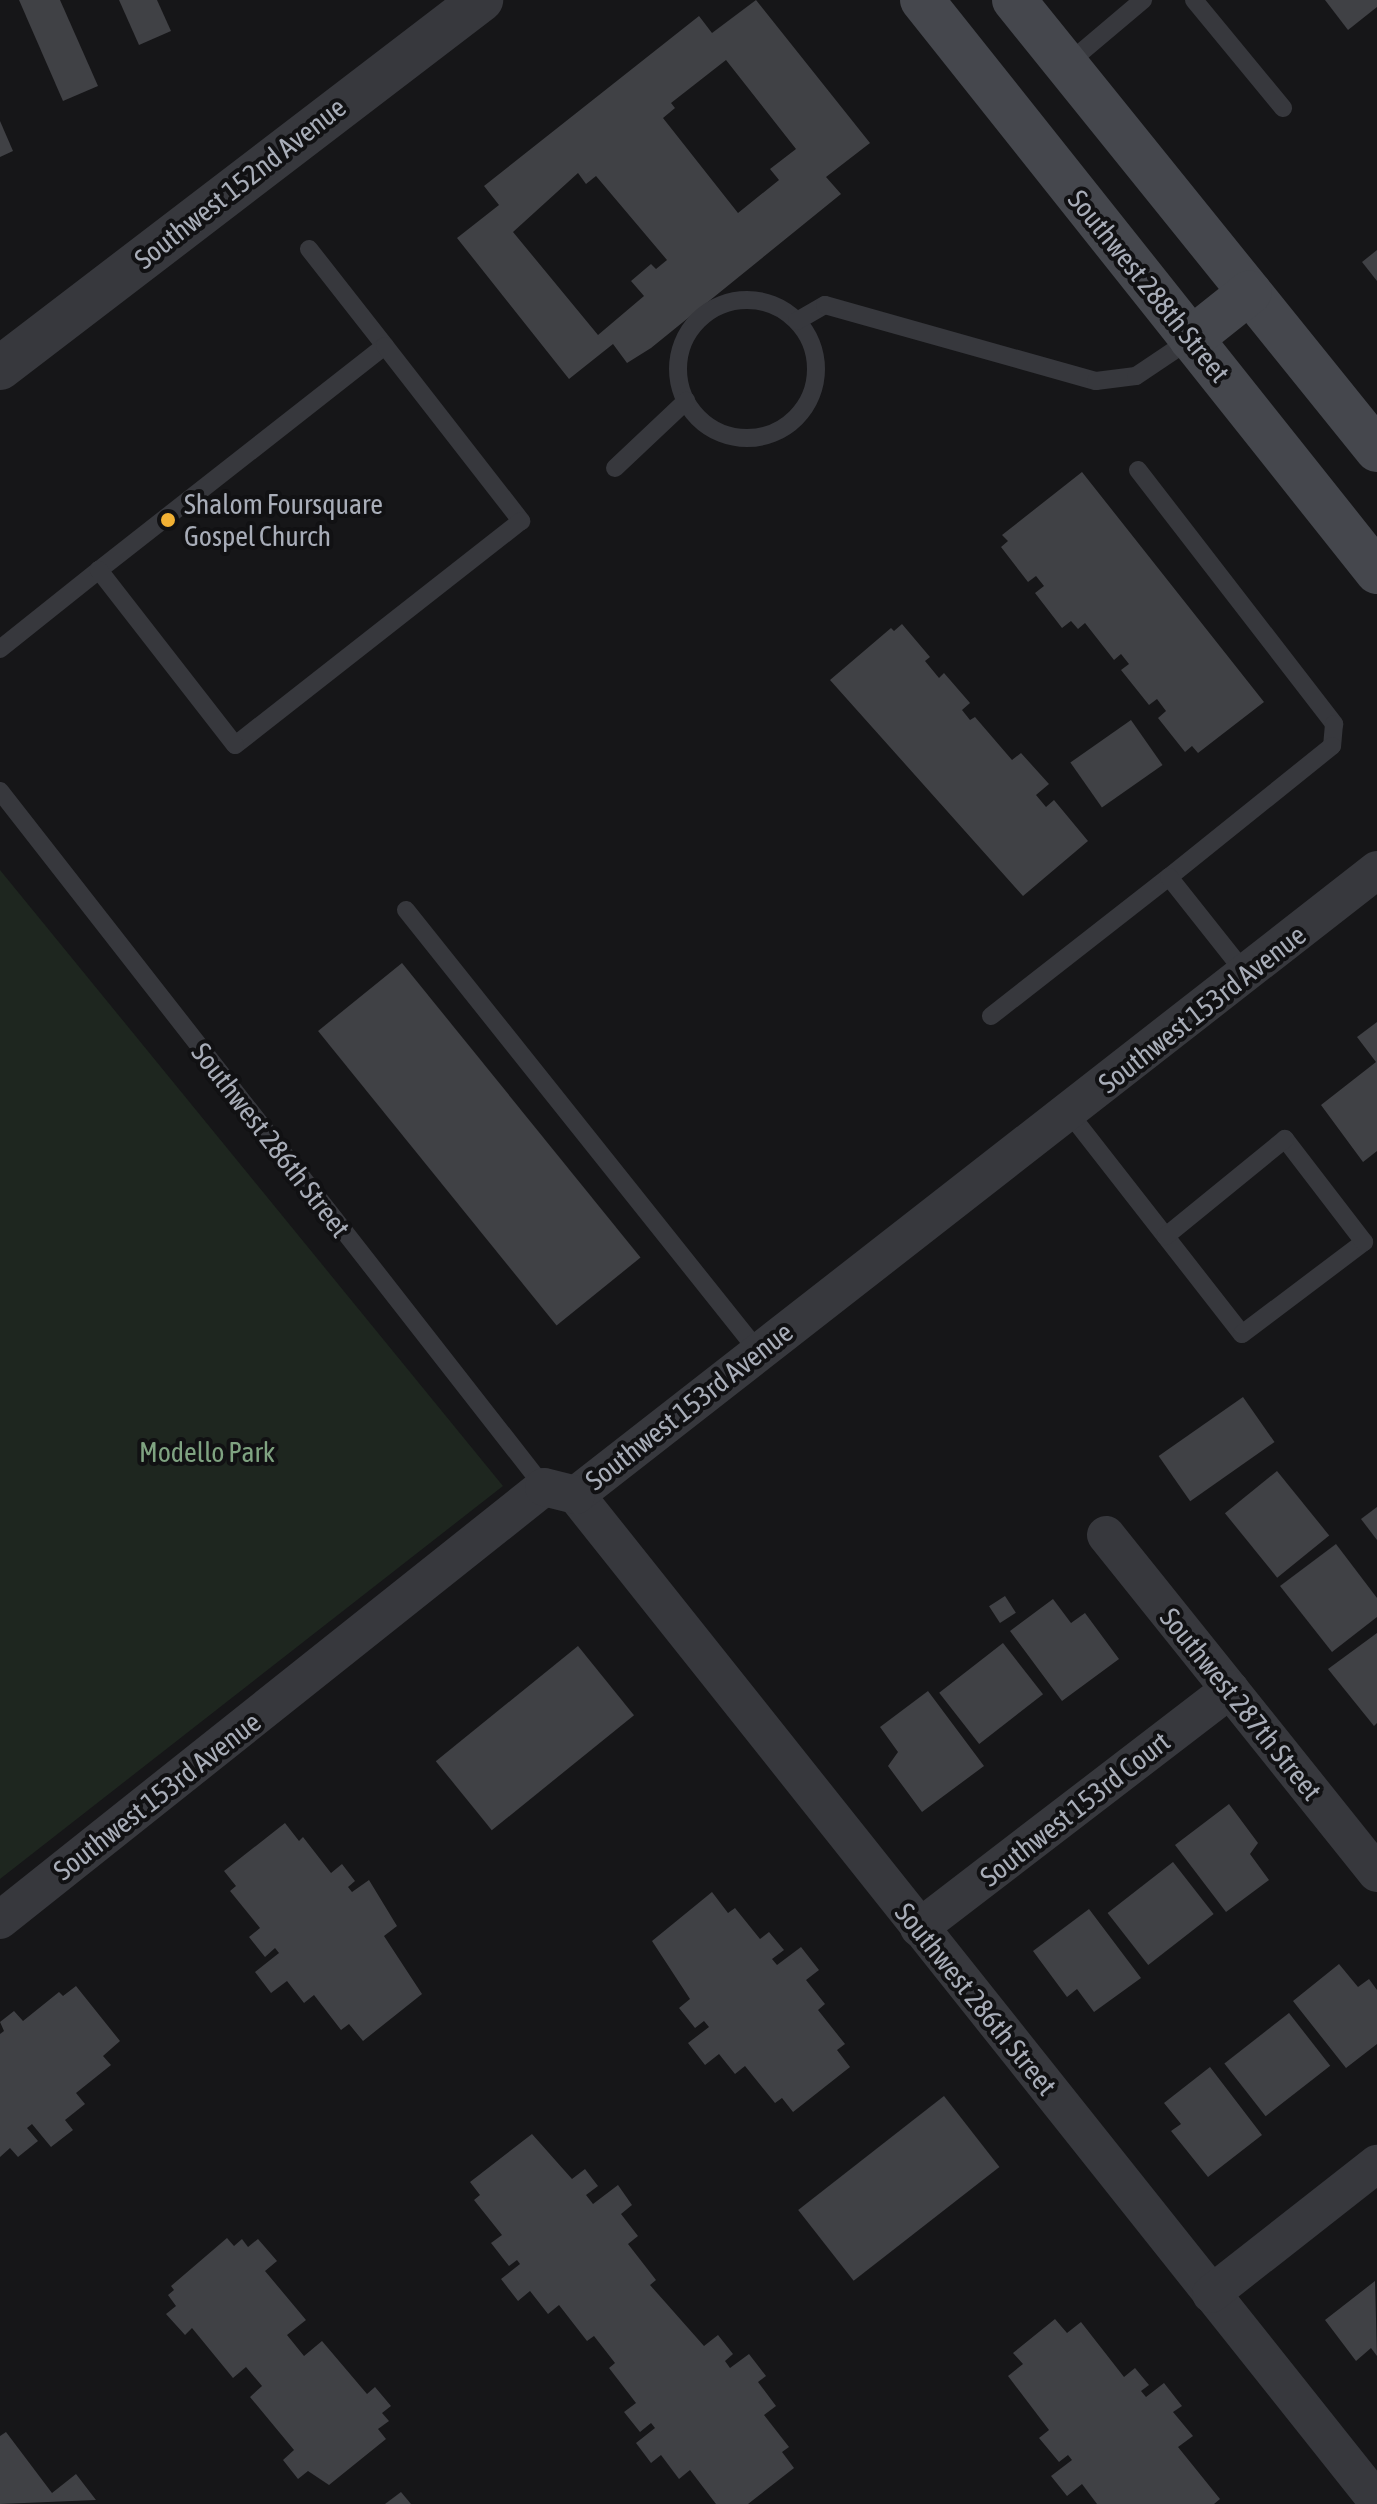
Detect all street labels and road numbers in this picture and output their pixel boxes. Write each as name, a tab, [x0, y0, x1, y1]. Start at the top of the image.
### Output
street label: Southwest 152nd Avenue	[128, 90, 352, 276]
street label: Southwest 288th Street	[1061, 183, 1237, 389]
street label: Southwest 153rd Avenue	[1092, 918, 1312, 1100]
street label: Southwest 286th Street	[185, 1036, 357, 1244]
street label: Southwest 153rd Avenue	[579, 1315, 799, 1497]
street label: Southwest 287th Street	[1153, 1601, 1329, 1807]
street label: Southwest 153rd Avenue	[47, 1705, 267, 1887]
street label: Southwest 153rd Court	[974, 1725, 1176, 1893]
street label: Southwest 286th Street	[888, 1896, 1064, 2102]

